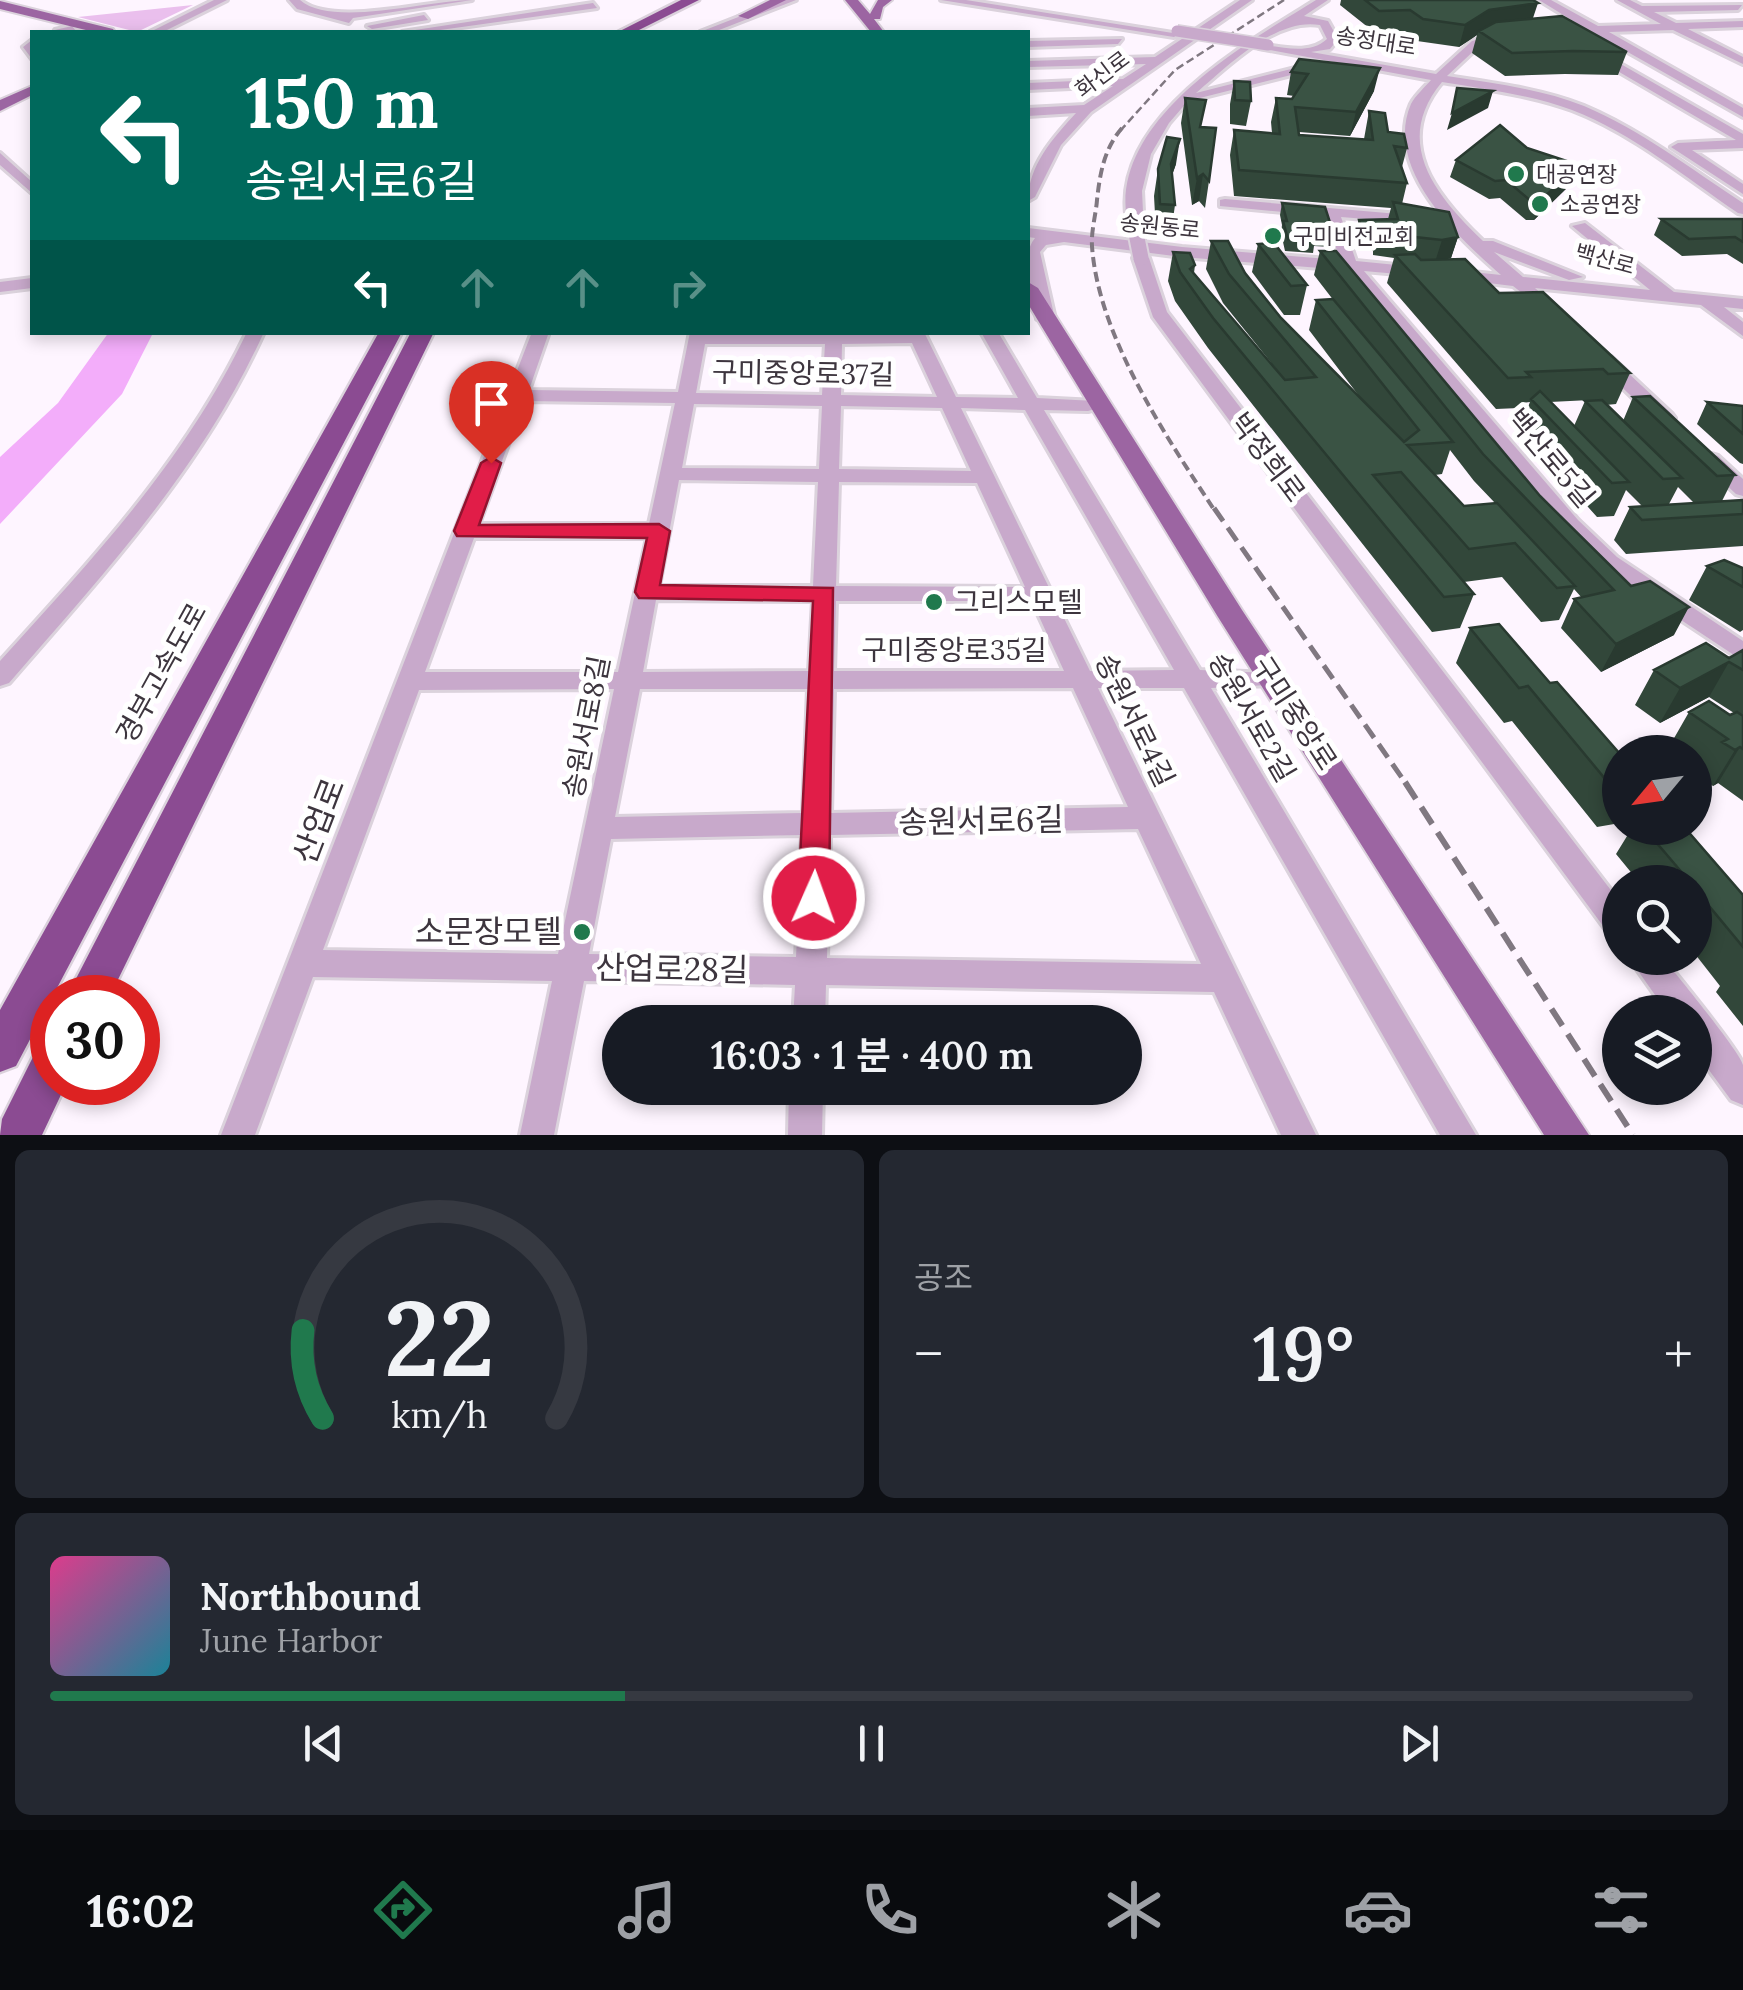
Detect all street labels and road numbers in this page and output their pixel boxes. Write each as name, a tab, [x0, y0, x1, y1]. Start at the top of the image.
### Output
street label: 송정대로	[1334, 21, 1418, 61]
street label: 화신로	[1069, 45, 1135, 103]
street label: 송원동로	[1118, 208, 1202, 244]
street label: 백산로	[1572, 238, 1638, 280]
street label: 구미중앙로37길	[711, 353, 895, 393]
street label: 백산로5길	[1499, 401, 1603, 515]
street label: 박정희로	[1223, 405, 1313, 509]
street label: 경부고속도로	[108, 597, 214, 749]
street label: 구미중앙로35길	[861, 632, 1047, 668]
street label: 송원서로2길	[1200, 646, 1304, 788]
street label: 송원서로4길	[1087, 647, 1183, 793]
street label: 구미중앙로	[1245, 649, 1345, 777]
street label: 송원서로8길	[555, 653, 617, 801]
street label: 산업로	[284, 772, 353, 869]
street label: 송원서로6길	[898, 799, 1064, 842]
street label: 산업로28길	[595, 947, 749, 990]

